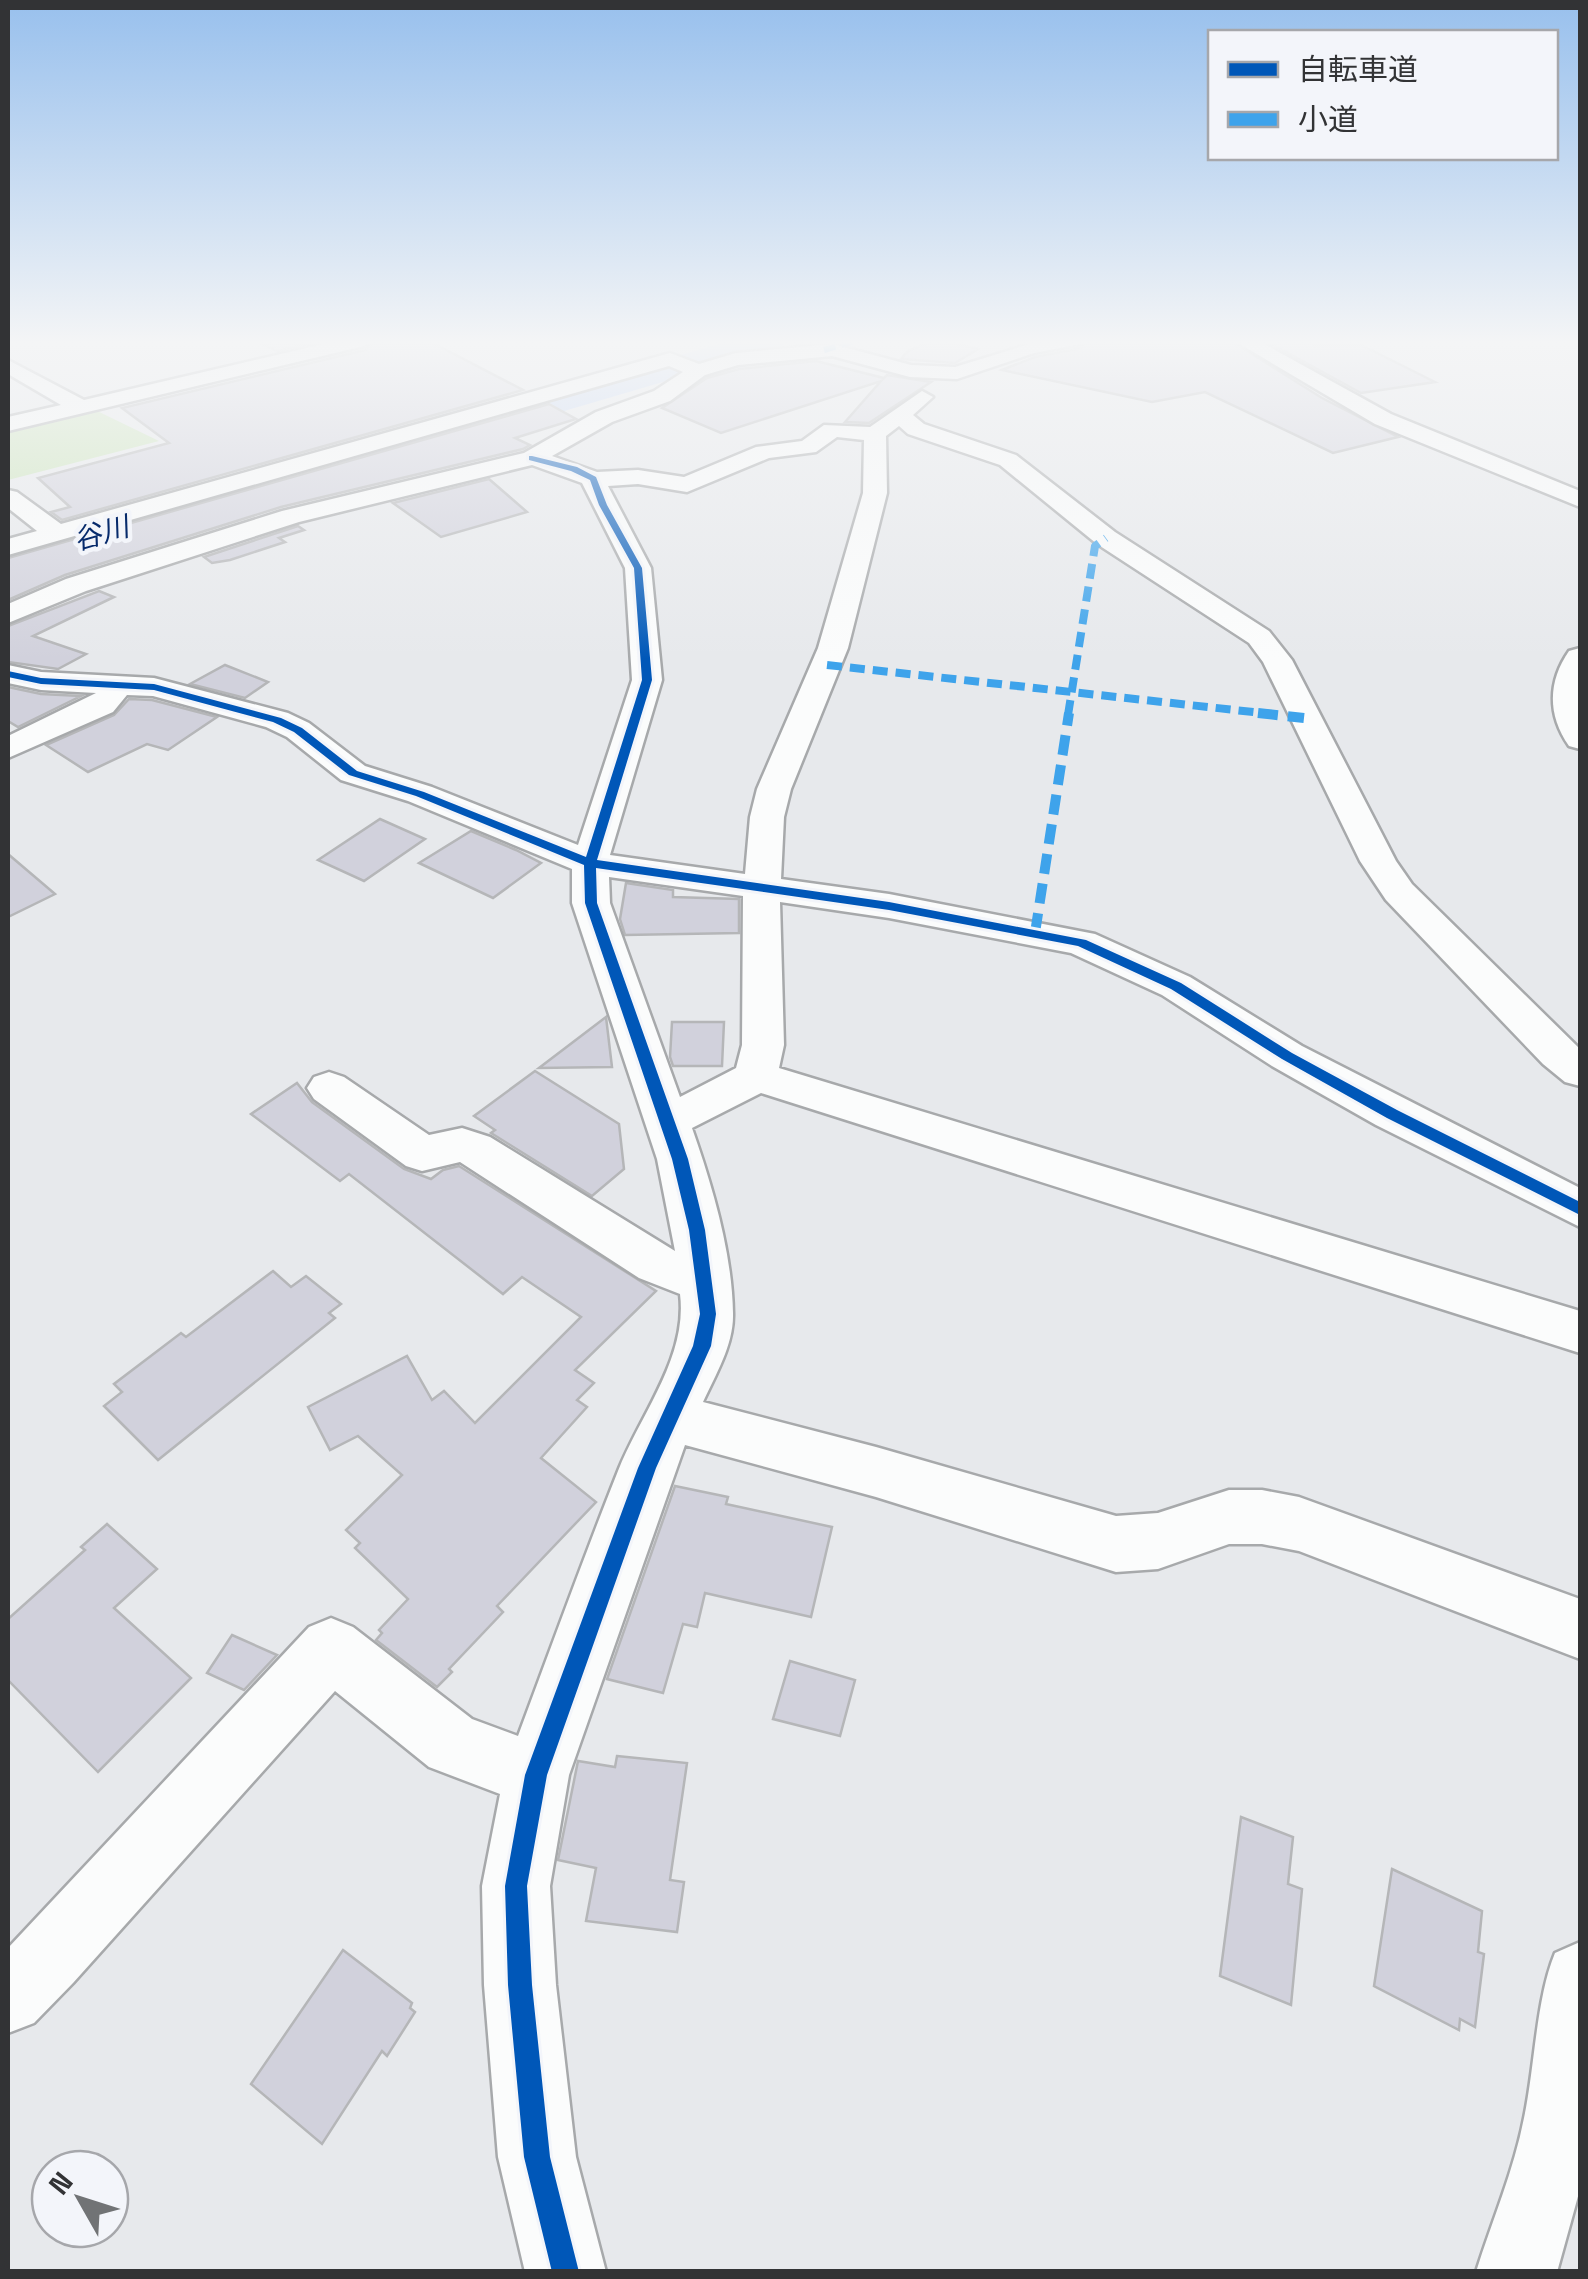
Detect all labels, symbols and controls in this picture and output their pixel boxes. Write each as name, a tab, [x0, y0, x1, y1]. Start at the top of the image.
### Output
legend	[1208, 30, 1558, 160]
text: 自転車道	[1298, 50, 1418, 89]
text: 小道	[1298, 100, 1358, 139]
water label: 谷川	[69, 507, 136, 558]
north arrow	[30, 2149, 130, 2249]
text: N	[41, 2165, 80, 2202]

